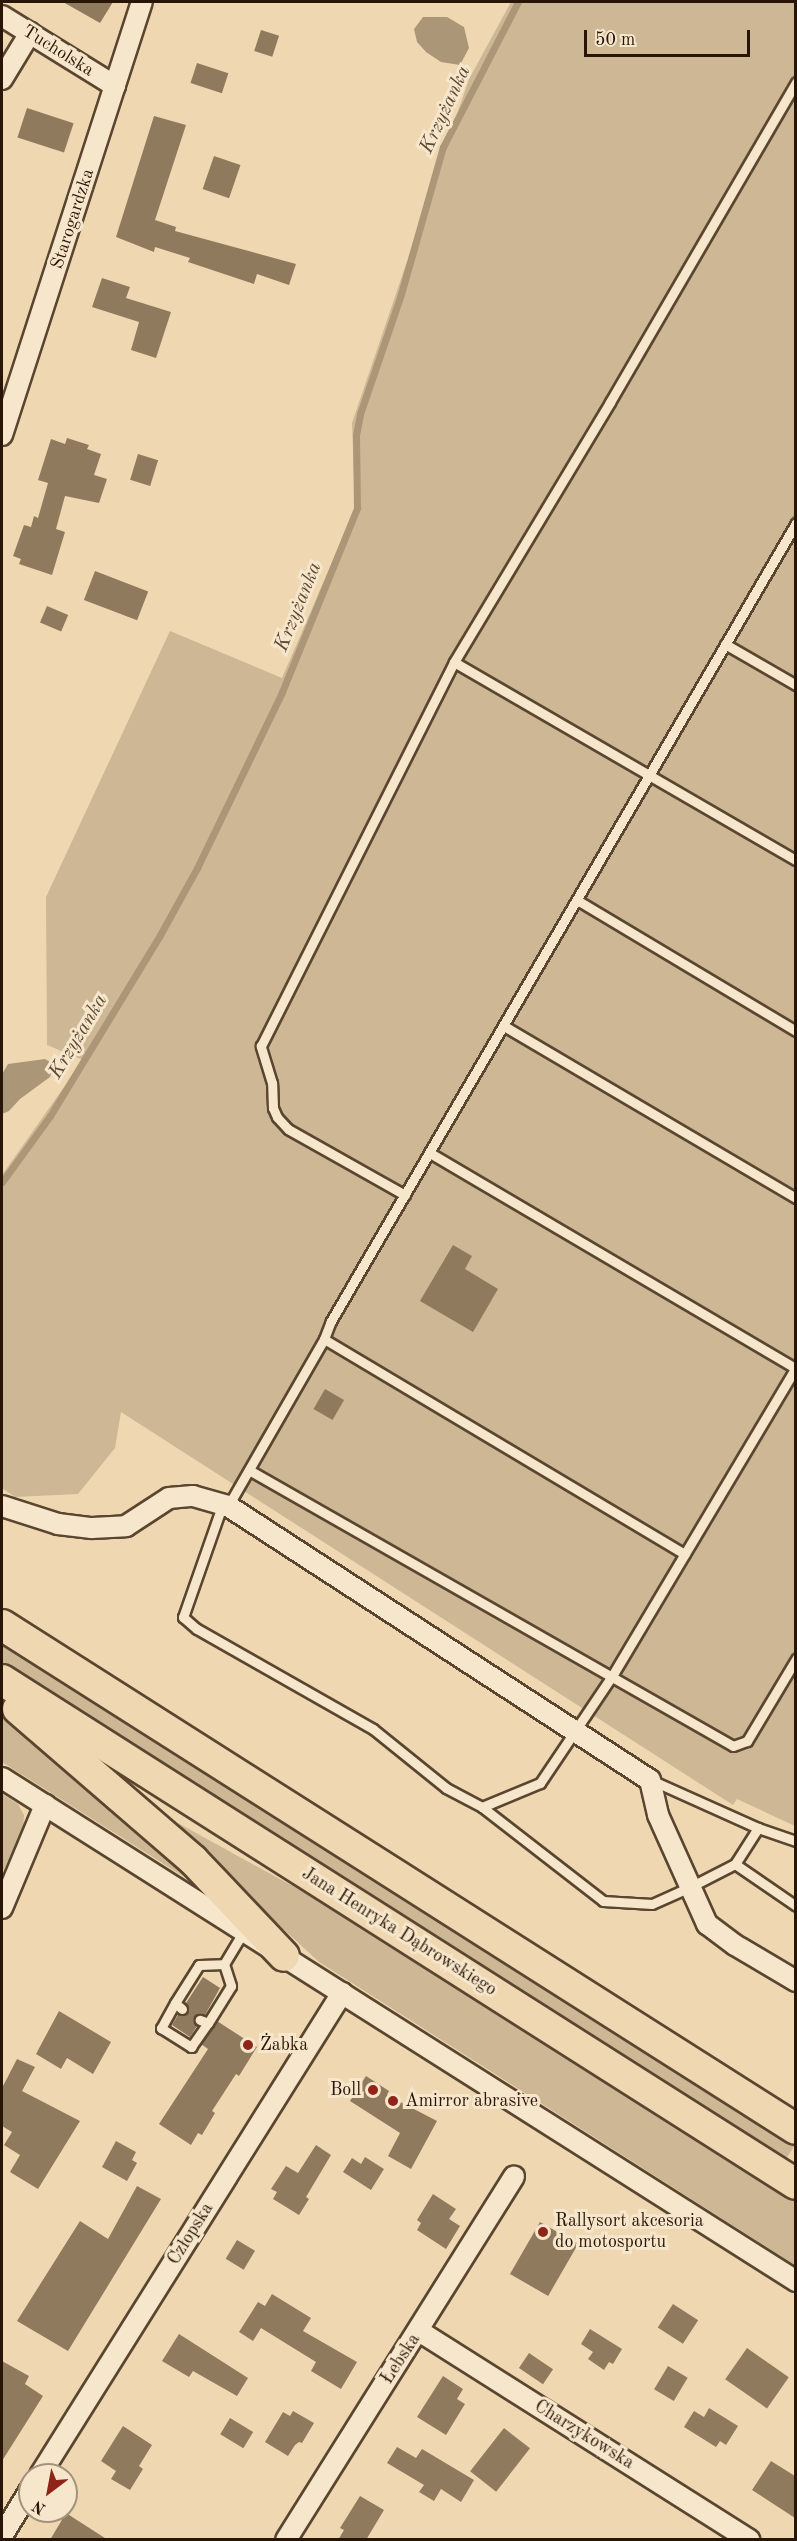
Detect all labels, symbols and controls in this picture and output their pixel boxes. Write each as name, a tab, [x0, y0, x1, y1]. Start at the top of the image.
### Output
scale bar	[587, 18, 754, 56]
street label: Tucholska	[18, 21, 98, 81]
text: 50 m	[595, 31, 635, 49]
water label: Krzyżanka	[415, 62, 477, 158]
street label: Starogardzka	[47, 166, 99, 272]
water label: Krzyżanka	[270, 559, 328, 655]
water label: Krzyżanka	[44, 990, 114, 1084]
street label: Jana Henryka Dąbrowskiego	[298, 1863, 500, 2001]
place label: Żabka	[260, 2034, 308, 2056]
marker: Żabka	[241, 2038, 255, 2052]
place label: Boll	[330, 2079, 361, 2101]
marker: Boll	[366, 2083, 380, 2097]
place label: Amirror abrasive	[405, 2090, 538, 2112]
marker: Amirror abrasive	[386, 2094, 400, 2108]
street label: Człopska	[163, 2199, 219, 2269]
place label: Rallysort akcesoria do motosportu	[555, 2211, 704, 2254]
marker: Rallysort akcesoria do motosportu	[536, 2225, 550, 2239]
street label: Łebska	[377, 2330, 425, 2388]
street label: Charzykowska	[530, 2396, 638, 2474]
north arrow	[18, 2463, 78, 2523]
text: N	[30, 2497, 49, 2517]

